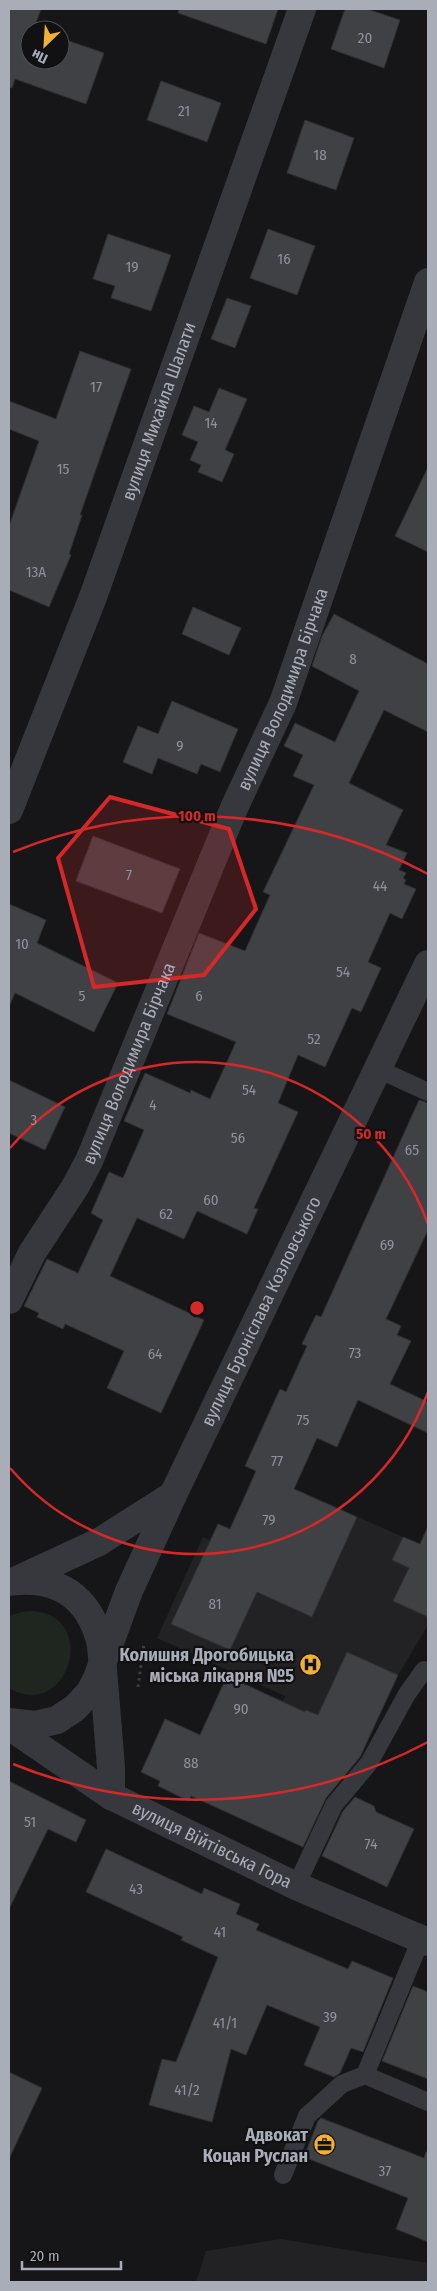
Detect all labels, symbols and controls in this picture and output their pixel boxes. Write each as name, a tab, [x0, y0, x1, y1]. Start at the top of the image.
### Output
north arrow	[20, 20, 70, 70]
house number: 20	[358, 29, 372, 47]
text: Пн	[29, 45, 50, 67]
house number: 21	[178, 102, 190, 120]
house number: 18	[313, 146, 327, 164]
house number: 16	[277, 250, 291, 268]
house number: 19	[125, 258, 139, 276]
street label: вулиця Михайла Шалати	[117, 319, 201, 503]
house number: 17	[90, 378, 102, 396]
house number: 14	[204, 414, 218, 432]
house number: 15	[57, 460, 69, 478]
house number: 13А	[26, 563, 46, 581]
street label: вулиця Володимира Бірчака	[233, 585, 333, 794]
house number: 8	[349, 650, 357, 668]
house number: 9	[176, 737, 184, 755]
text: 100 m	[178, 807, 216, 825]
house number: 7	[126, 866, 132, 884]
house number: 44	[373, 877, 387, 895]
house number: 10	[15, 935, 29, 953]
street label: вулиця Володимира Бірчака	[78, 959, 180, 1168]
house number: 54	[336, 963, 350, 981]
house number: 5	[79, 987, 86, 1005]
house number: 6	[195, 987, 203, 1005]
house number: 52	[307, 1030, 321, 1048]
house number: 54	[242, 1081, 256, 1099]
house number: 4	[149, 1096, 157, 1114]
house number: 3	[31, 1111, 38, 1129]
text: 50 m	[356, 1125, 386, 1143]
house number: 56	[231, 1129, 245, 1147]
house number: 65	[405, 1141, 419, 1159]
house number: 60	[203, 1191, 219, 1209]
street label: вулиця Броніслава Козловського	[197, 1193, 326, 1430]
house number: 62	[159, 1205, 173, 1223]
house number: 69	[380, 1236, 394, 1254]
centre of rings	[188, 1299, 206, 1317]
house number: 73	[349, 1344, 362, 1362]
house number: 64	[148, 1345, 162, 1363]
house number: 75	[297, 1411, 309, 1429]
house number: 77	[271, 1452, 283, 1470]
house number: 79	[262, 1511, 276, 1529]
house number: 81	[209, 1595, 221, 1613]
place label: Колишня Дрогобицька міська лікарня №5	[119, 1644, 294, 1687]
hospital icon: Колишня Дрогобицька міська лікарня №5	[298, 1653, 322, 1677]
house number: 90	[233, 1700, 249, 1718]
house number: 88	[183, 1754, 199, 1772]
street label: вулиця Війтівська Гора	[129, 1797, 296, 1893]
house number: 51	[24, 1813, 36, 1831]
house number: 74	[365, 1835, 377, 1853]
house number: 43	[129, 1880, 143, 1898]
house number: 41	[214, 1923, 226, 1941]
house number: 39	[323, 2008, 337, 2026]
house number: 41/1	[213, 2014, 237, 2032]
house number: 41/2	[174, 2081, 200, 2099]
place label: Адвокат Коцан Руслан	[203, 2124, 308, 2167]
office icon: Адвокат Коцан Руслан	[312, 2133, 336, 2157]
house number: 37	[379, 2162, 391, 2180]
scale bar	[22, 2238, 121, 2270]
text: 20 m	[30, 2247, 60, 2265]

